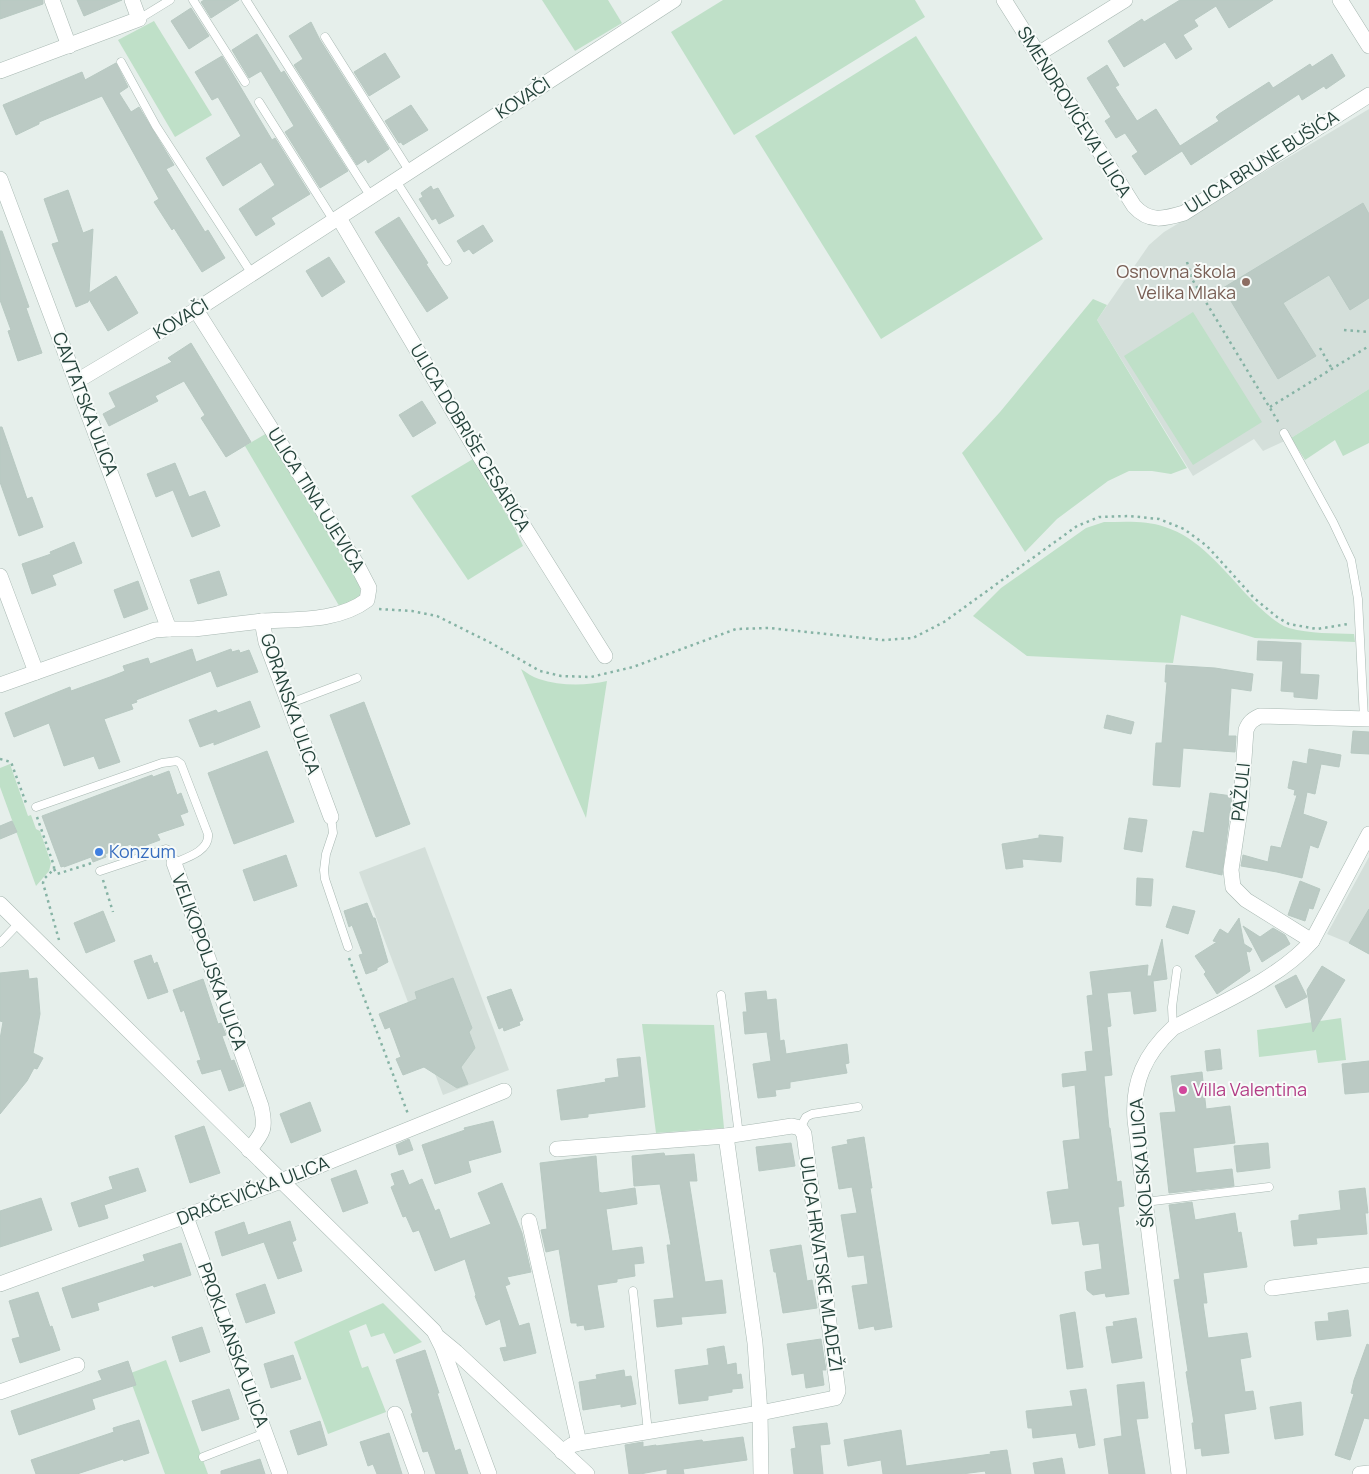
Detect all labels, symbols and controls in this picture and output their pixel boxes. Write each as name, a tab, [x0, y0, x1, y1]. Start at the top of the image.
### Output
street label: SMENDROVIĆEVA ULICA	[1012, 21, 1138, 202]
street label: KOVAČI	[491, 71, 554, 124]
street label: ULICA BRUNE BUŠIĆA	[1180, 104, 1343, 218]
place label: Osnovna škola Velika Mlaka	[1116, 259, 1236, 304]
marker: Osnovna škola Velika Mlaka	[1240, 276, 1252, 288]
street label: KOVAČI	[148, 292, 213, 344]
street label: CAVTATSKA ULICA	[48, 329, 125, 479]
street label: ULICA DOBRIŠE CESARIĆA	[405, 339, 537, 536]
street label: ULICA TINA UJEVIĆA	[263, 423, 371, 577]
street label: GORANSKA ULICA	[256, 630, 326, 778]
street label: PAŽULI	[1225, 762, 1255, 822]
place label: Konzum	[109, 839, 176, 863]
marker: Konzum	[93, 846, 105, 858]
street label: VELIKOPOLJSKA ULICA	[167, 870, 253, 1054]
place label: Villa Valentina	[1193, 1077, 1307, 1101]
marker: Villa Valentina	[1177, 1084, 1189, 1096]
street label: ŠKOLSKA ULICA	[1123, 1097, 1159, 1229]
street label: DRAČEVIČKA ULICA	[173, 1150, 333, 1230]
street label: ULICA HRVATSKE MLADEŽI	[795, 1155, 849, 1373]
street label: PROKLJANSKA ULICA	[193, 1259, 275, 1431]

